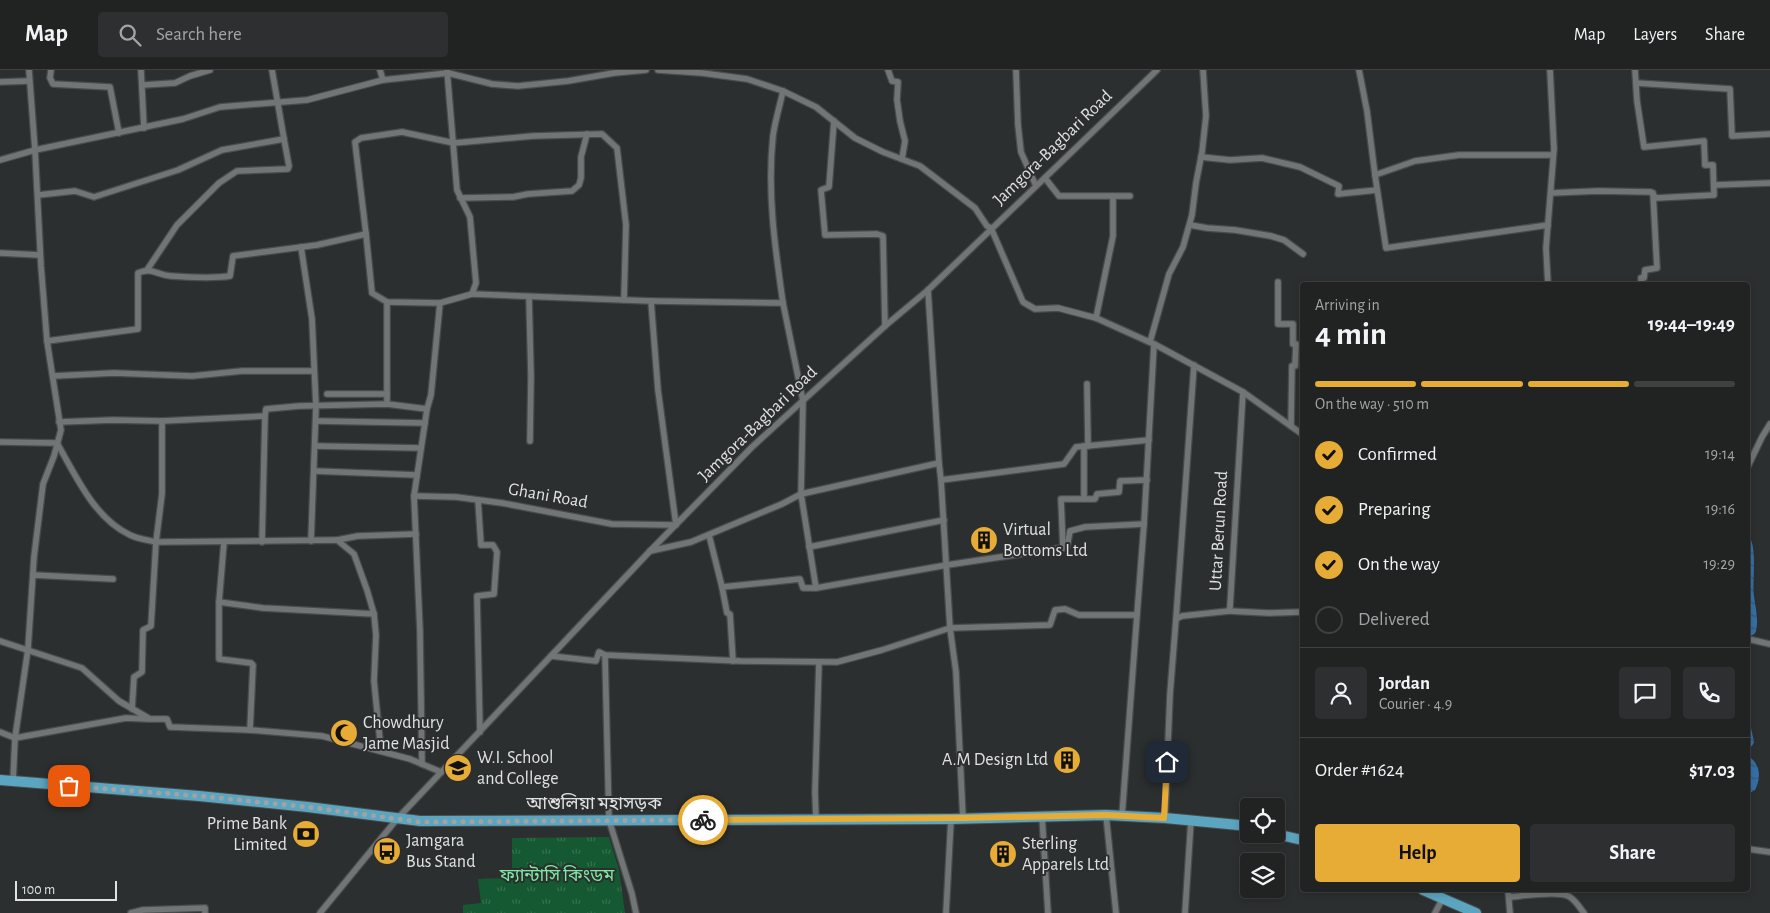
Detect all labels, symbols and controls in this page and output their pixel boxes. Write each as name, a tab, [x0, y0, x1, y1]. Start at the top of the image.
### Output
search box	[98, 12, 448, 57]
icon: search	[116, 21, 144, 49]
text: Map	[25, 22, 68, 46]
text: Search here	[156, 25, 242, 44]
text: Map	[1574, 26, 1605, 44]
text: Layers	[1633, 26, 1677, 44]
text: Share	[1705, 26, 1745, 44]
street label: Jamgora-Bagbari Road	[990, 87, 1116, 209]
text: Arriving in	[1315, 297, 1380, 313]
text: 19:44–19:49	[1648, 315, 1735, 334]
text: 4 min	[1315, 318, 1387, 350]
street label: Jamgora-Bagbari Road	[695, 363, 821, 485]
text: On the way · 510 m	[1315, 396, 1429, 412]
icon: check	[1315, 441, 1343, 469]
text: Confirmed	[1358, 445, 1437, 464]
text: 19:14	[1705, 446, 1735, 462]
street label: Uttar Berun Road	[1207, 470, 1231, 592]
street label: Ghani Road	[507, 480, 589, 512]
icon: check	[1315, 496, 1343, 524]
text: Preparing	[1358, 500, 1431, 519]
text: 19:16	[1705, 501, 1735, 517]
place label: Virtual Bottoms Ltd	[1003, 521, 1088, 560]
building icon: Virtual Bottoms Ltd	[969, 525, 999, 555]
icon: check	[1315, 551, 1343, 579]
text: On the way	[1358, 555, 1440, 574]
text: 19:29	[1704, 556, 1735, 572]
text: Delivered	[1358, 610, 1430, 629]
button: person	[1315, 667, 1367, 719]
button: chat	[1619, 667, 1671, 719]
button: phone	[1683, 667, 1735, 719]
text: Jordan	[1379, 674, 1430, 693]
text: Courier · 4.9	[1379, 696, 1452, 712]
place label: Chowdhury Jame Masjid	[363, 714, 449, 753]
mosque icon: Chowdhury Jame Masjid	[329, 718, 359, 748]
pin	[1146, 741, 1188, 783]
building icon: A.M Design Ltd	[1052, 745, 1082, 775]
icon: home	[1153, 748, 1181, 776]
place label: W.I. School and College	[477, 749, 559, 788]
place label: A.M Design Ltd	[942, 751, 1048, 769]
school or university icon: W.I. School and College	[443, 753, 473, 783]
text: Order #1624	[1315, 761, 1404, 780]
text: $17.03	[1689, 761, 1735, 780]
pin	[48, 765, 90, 807]
icon: bag	[55, 772, 83, 800]
street label: আশুলিয়া মহাসড়ক	[525, 793, 662, 813]
courier	[678, 795, 728, 845]
map controls	[1240, 798, 1285, 898]
button: locate	[1240, 798, 1285, 843]
icon: bike	[689, 806, 717, 834]
place label: Prime Bank Limited	[207, 815, 288, 854]
bank icon: Prime Bank Limited	[291, 819, 321, 849]
button: Help	[1315, 824, 1520, 882]
button: Share	[1530, 824, 1735, 882]
place label: Jamgara Bus Stand	[406, 832, 475, 871]
place label: Sterling Apparels Ltd	[1022, 835, 1109, 874]
bus stop icon: Jamgara Bus Stand	[372, 836, 402, 866]
building icon: Sterling Apparels Ltd	[988, 839, 1018, 869]
button: layers	[1240, 853, 1285, 898]
park label: ফ্যান্টাসি কিংডম	[499, 865, 615, 885]
scale bar	[15, 878, 118, 901]
text: 100 m	[22, 883, 55, 897]

